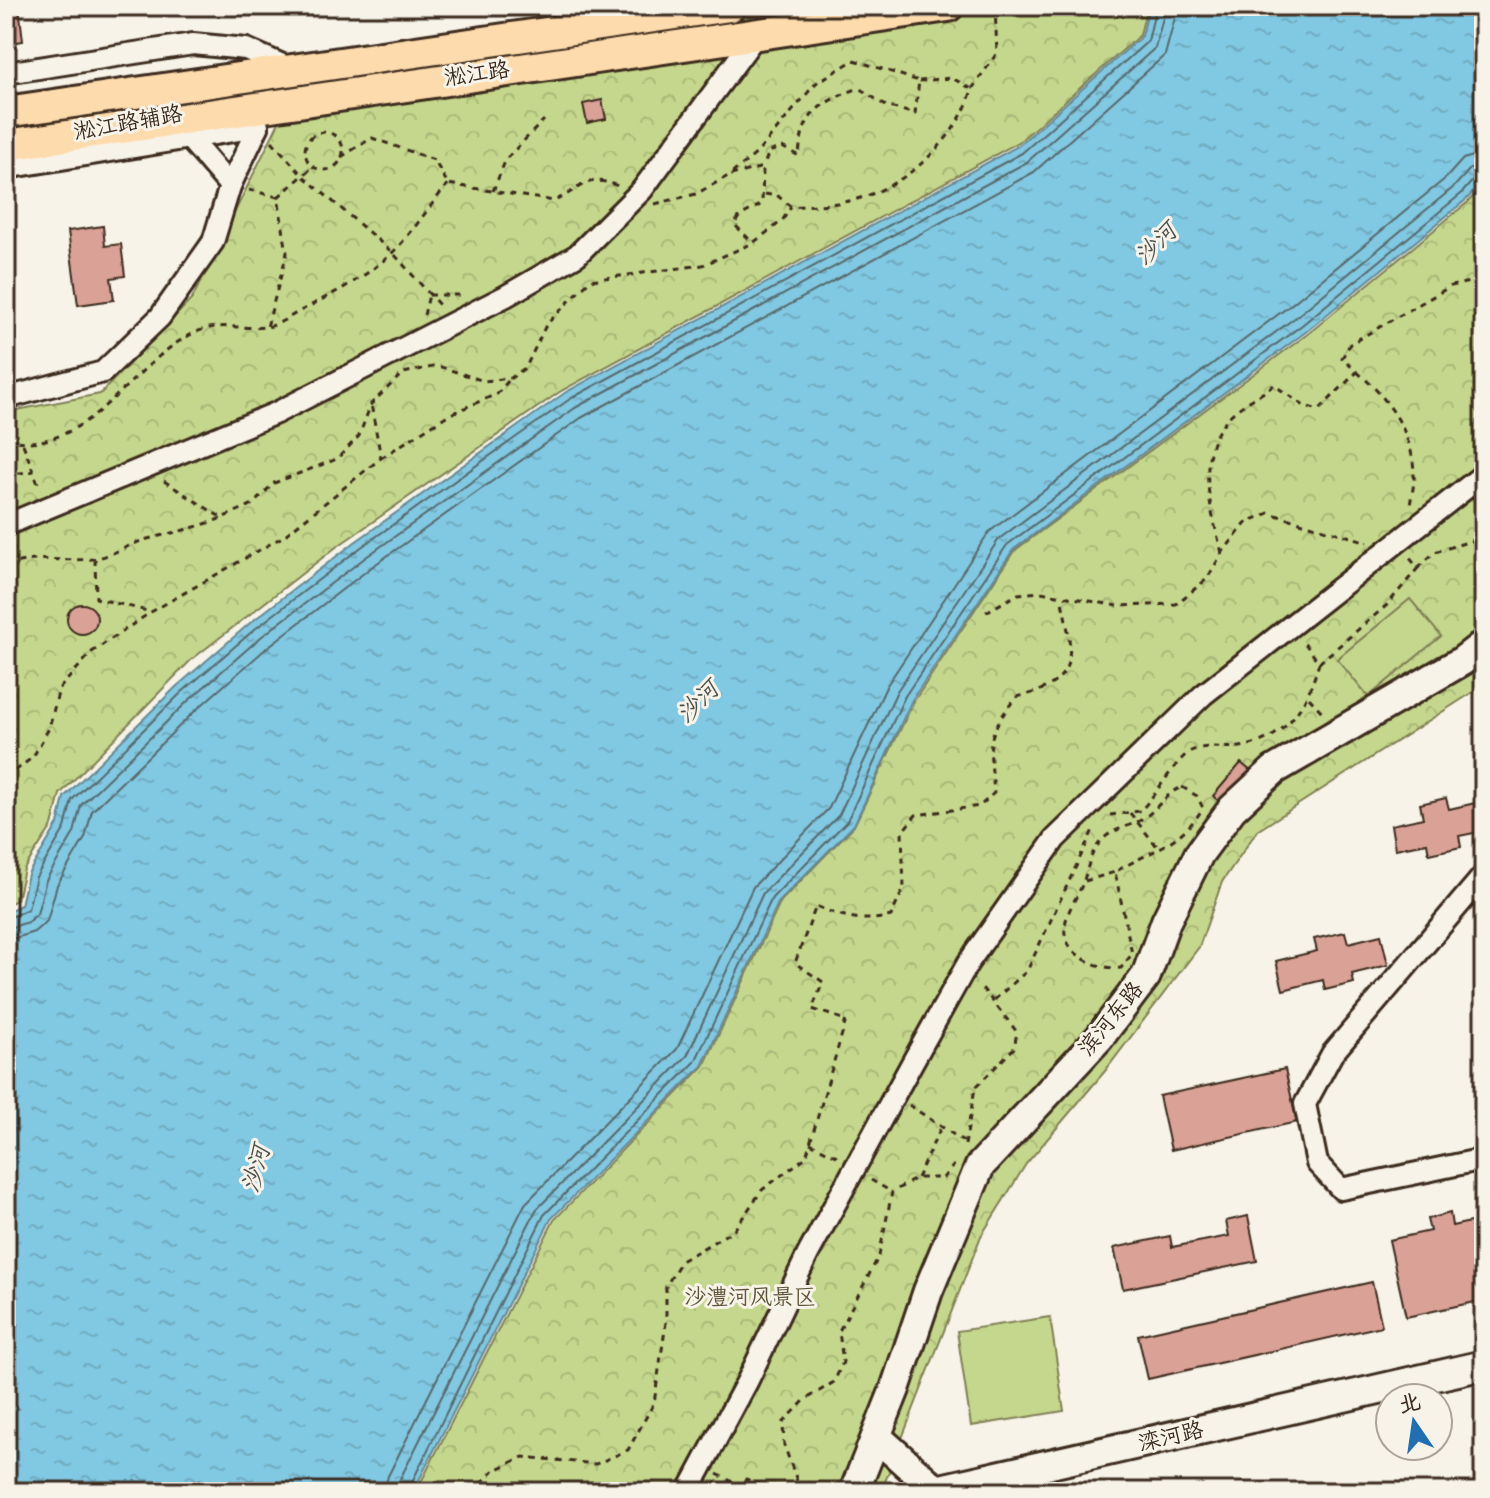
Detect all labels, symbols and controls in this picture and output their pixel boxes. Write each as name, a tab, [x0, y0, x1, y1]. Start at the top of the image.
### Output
street label: 淞江路	[442, 56, 512, 92]
street label: 淞江路辅路	[71, 100, 185, 146]
water label: 沙河	[1129, 214, 1186, 271]
water label: 沙河	[671, 672, 728, 729]
street label: 滨河东路	[1073, 976, 1149, 1062]
water label: 沙河	[236, 1138, 277, 1196]
park label: 沙澧河风景区	[684, 1284, 816, 1311]
north arrow	[1374, 1382, 1454, 1462]
text: 北	[1396, 1388, 1424, 1420]
street label: 滦河路	[1136, 1416, 1206, 1458]

